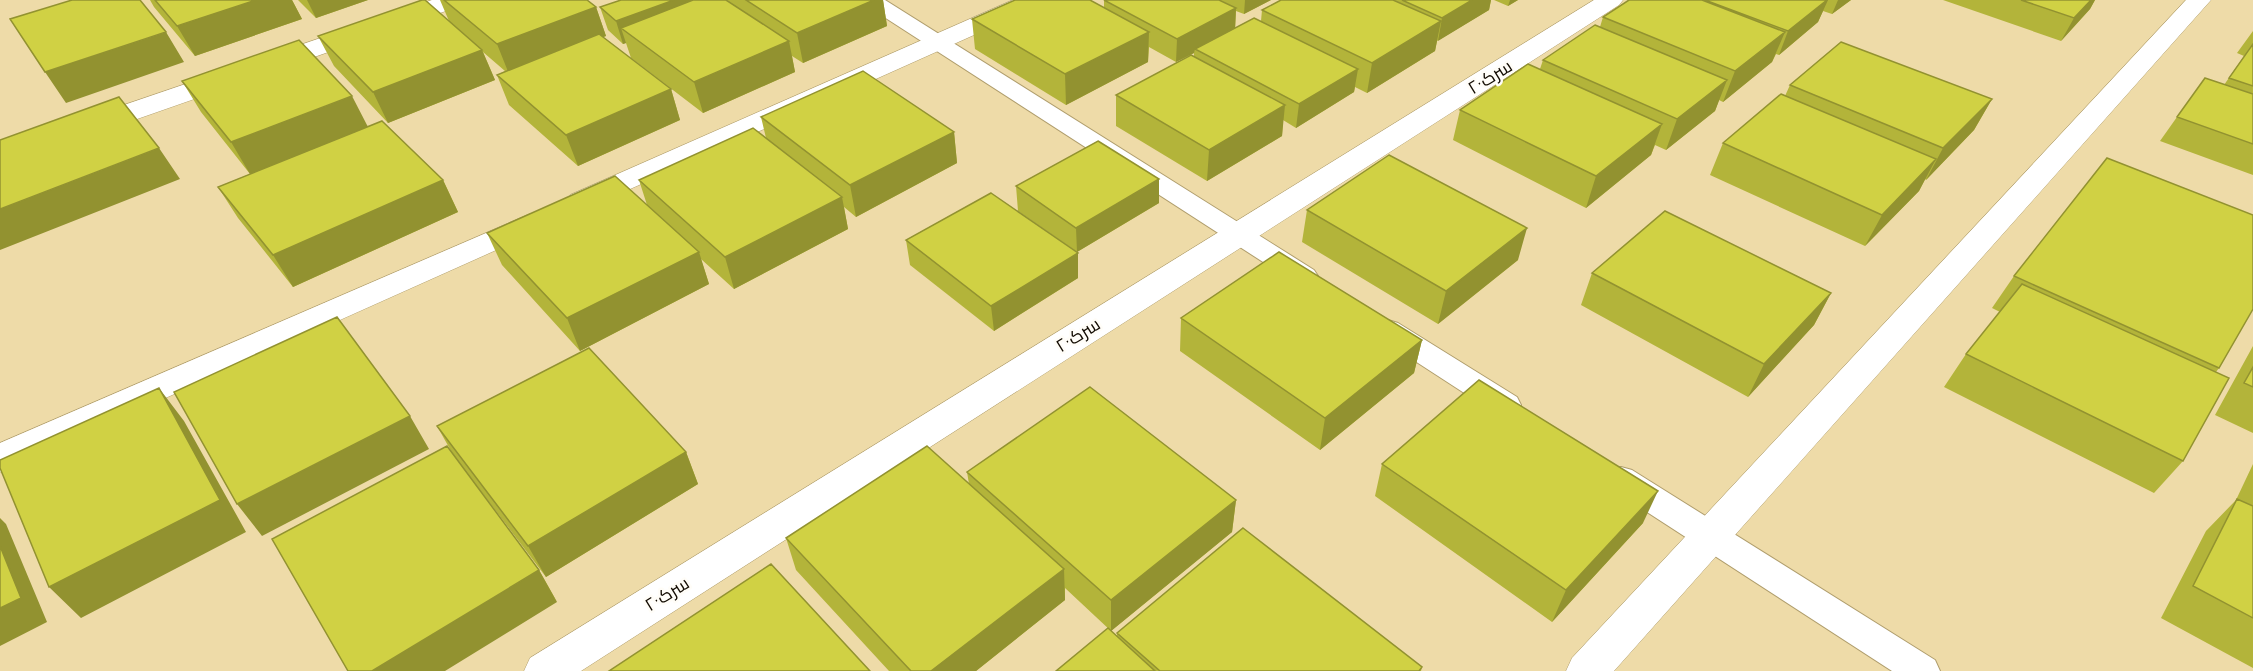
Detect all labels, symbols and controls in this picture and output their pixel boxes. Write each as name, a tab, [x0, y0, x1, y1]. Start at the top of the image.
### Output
street label: سرک۲۰	[1465, 57, 1516, 99]
street label: سرک۲۰	[1053, 315, 1104, 357]
street label: سرک۲۰	[642, 574, 693, 616]

